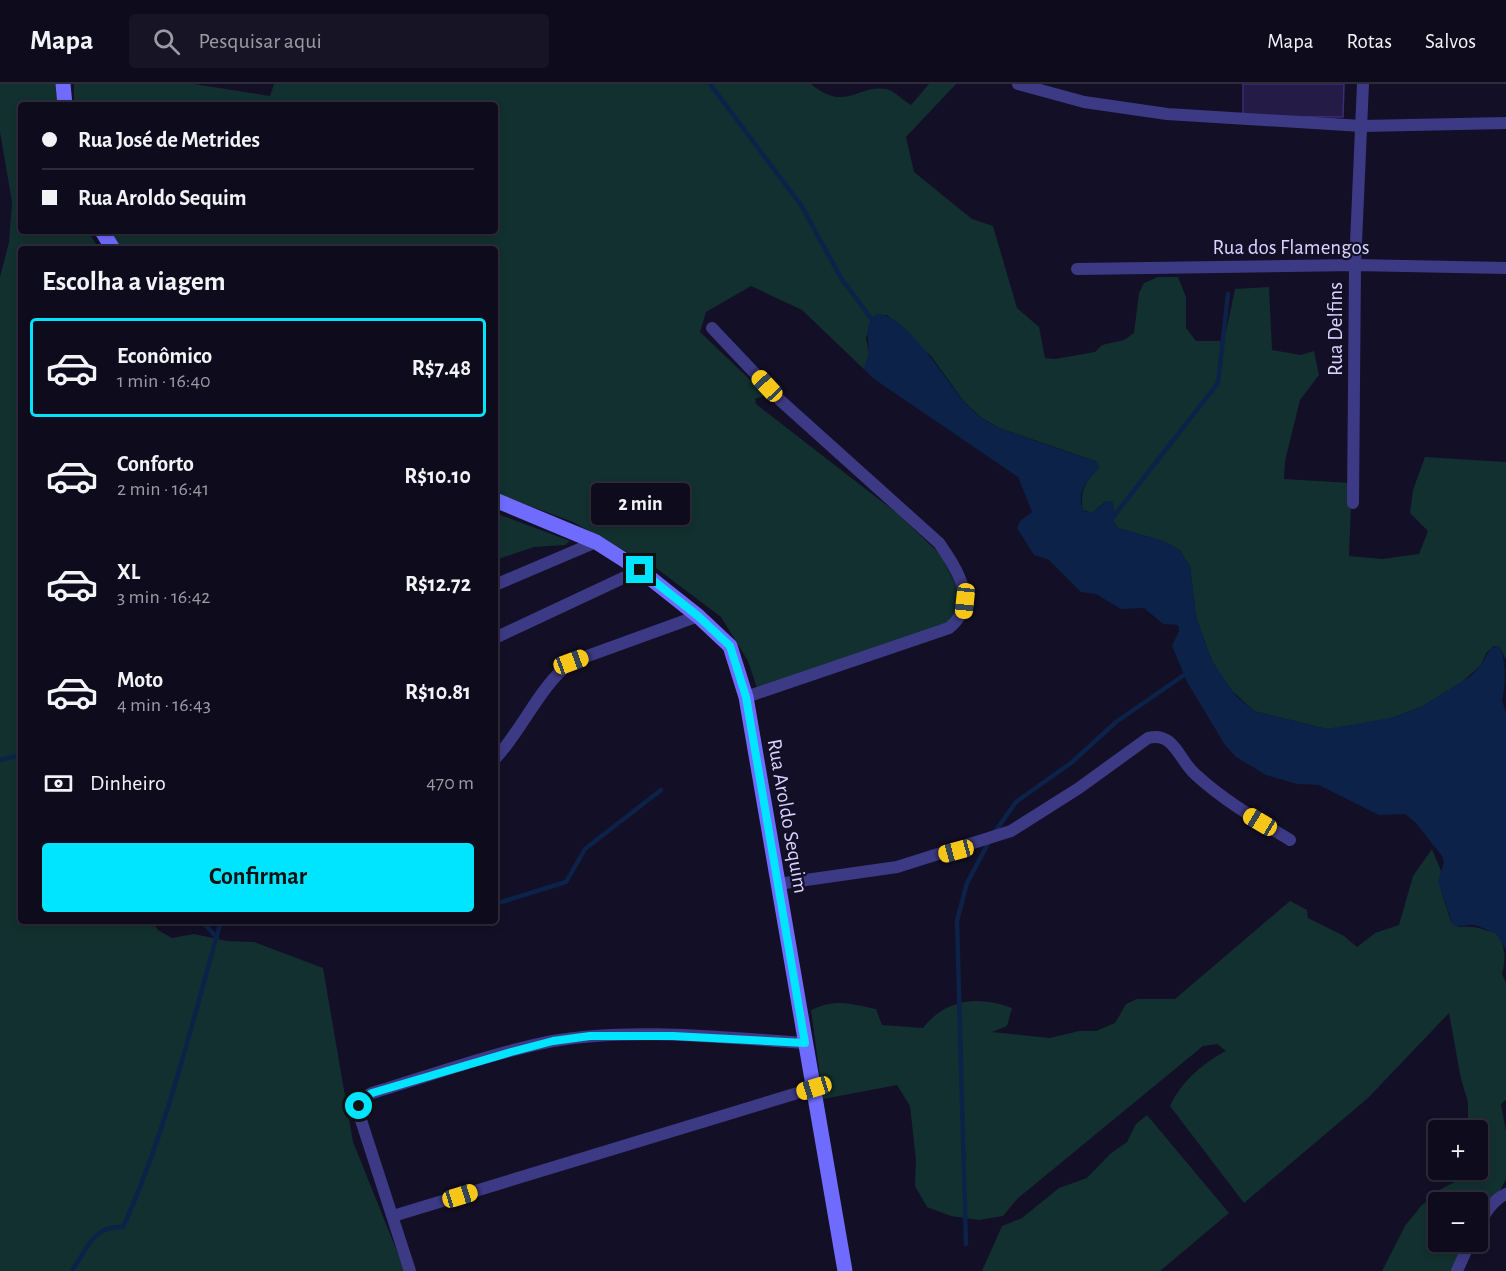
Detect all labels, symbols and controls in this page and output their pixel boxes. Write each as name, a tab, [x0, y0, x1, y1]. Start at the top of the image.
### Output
search box	[129, 14, 549, 68]
icon: search	[150, 25, 183, 58]
text: Mapa	[30, 27, 93, 55]
text: Pesquisar aqui	[198, 30, 322, 52]
text: Mapa	[1267, 31, 1314, 52]
text: Rotas	[1347, 31, 1392, 52]
text: Salvos	[1425, 31, 1476, 52]
text: Rua José de Metrides	[78, 129, 260, 151]
text: Rua Aroldo Sequim	[78, 187, 247, 209]
street label: Rua dos Flamengos	[1213, 237, 1369, 258]
text: Escolha a viagem	[42, 268, 225, 295]
street label: Rua Delfins	[1325, 282, 1346, 376]
icon: car	[45, 341, 99, 395]
text: Econômico	[117, 345, 212, 367]
text: R$7.48	[412, 357, 471, 379]
car	[748, 367, 786, 405]
text: 1 min · 16:40	[117, 371, 211, 391]
icon: car	[45, 449, 99, 503]
text: Conforto	[117, 453, 194, 475]
text: R$10.10	[404, 465, 471, 487]
text: 2 min · 16:41	[117, 479, 209, 499]
callout: 2 min	[590, 483, 690, 525]
text: 2 min	[618, 494, 663, 514]
route end	[626, 556, 653, 583]
icon: car	[45, 557, 99, 611]
text: XL	[117, 561, 140, 583]
text: R$12.72	[405, 573, 471, 595]
car	[954, 582, 976, 620]
text: 3 min · 16:42	[117, 587, 210, 607]
car	[551, 647, 591, 677]
icon: car	[45, 665, 99, 719]
text: Moto	[117, 669, 163, 691]
text: R$10.81	[405, 681, 471, 703]
text: 4 min · 16:43	[117, 695, 211, 715]
street label: Rua Aroldo Sequim	[764, 737, 811, 895]
icon: cash	[42, 767, 75, 800]
text: Dinheiro	[90, 772, 166, 794]
text: 470 m	[426, 773, 474, 793]
car	[1240, 805, 1280, 839]
car	[936, 838, 976, 864]
button: Confirmar	[42, 843, 474, 912]
car	[794, 1074, 834, 1102]
route start	[345, 1092, 372, 1119]
map controls	[1428, 1120, 1488, 1252]
button: +	[1428, 1120, 1488, 1180]
car	[440, 1182, 480, 1210]
button: −	[1428, 1192, 1488, 1252]

